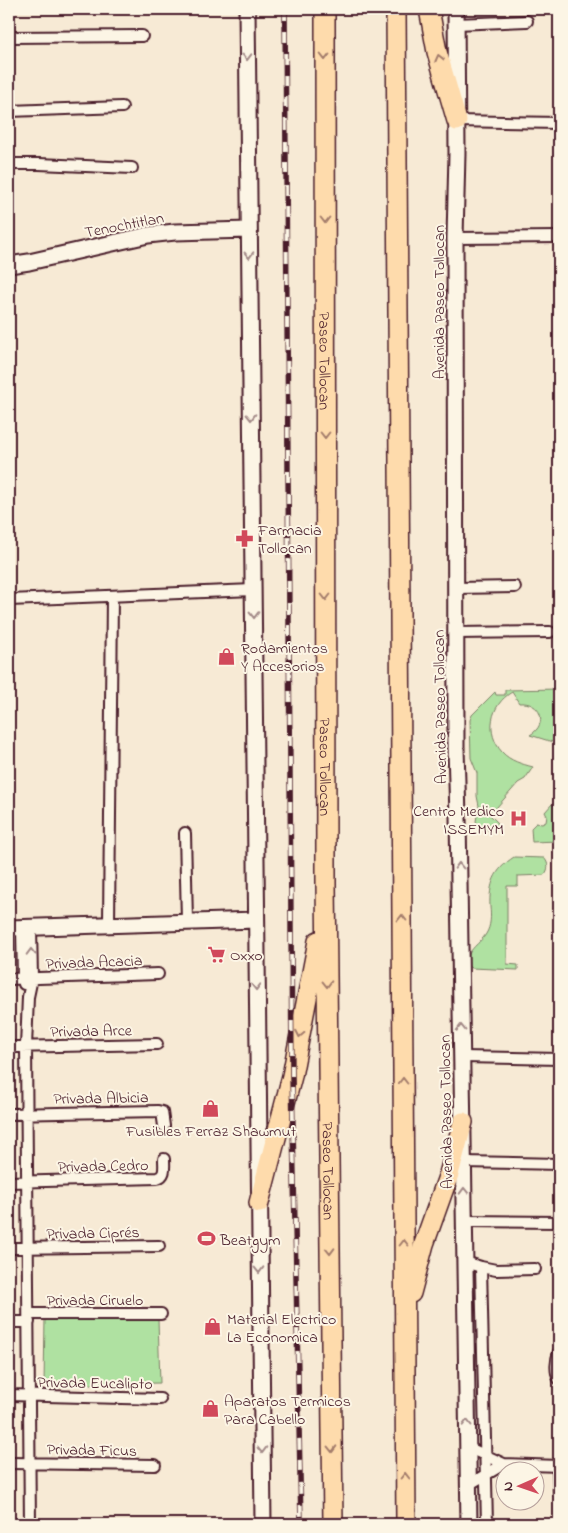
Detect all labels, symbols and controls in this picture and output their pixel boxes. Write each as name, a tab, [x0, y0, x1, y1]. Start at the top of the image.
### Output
one-way arrow	[434, 53, 445, 62]
one-way arrow	[242, 54, 252, 62]
one-way arrow	[320, 54, 330, 62]
street label: Tenochtitlan	[83, 207, 166, 245]
one-way arrow	[320, 216, 330, 224]
street label: Avenida Paseo Tollocan	[428, 225, 452, 379]
one-way arrow	[244, 252, 254, 259]
street label: Paseo Tollocan	[311, 312, 335, 410]
one-way arrow	[246, 414, 256, 422]
one-way arrow	[320, 432, 330, 439]
place label: Farmacia Tollocan	[257, 519, 322, 561]
pharmacy icon: Farmacia Tollocan	[234, 528, 254, 548]
one-way arrow	[321, 594, 331, 602]
one-way arrow	[248, 611, 259, 619]
street label: Avenida Paseo Tollocan	[428, 629, 454, 784]
place label: Rodamientos Y Accesorios	[241, 637, 328, 679]
shop icon: Rodamientos Y Accesorios	[217, 646, 237, 666]
street label: Paseo Tollocan	[312, 718, 336, 816]
place label: Centro Medico ISSEMYM	[413, 800, 504, 842]
hospital icon: Centro Medico ISSEMYM	[508, 809, 528, 829]
one-way arrow	[454, 861, 464, 869]
one-way arrow	[397, 914, 407, 922]
supermarket icon: Oxxo	[206, 944, 226, 964]
place label: Oxxo	[230, 944, 263, 968]
one-way arrow	[26, 948, 37, 956]
street label: Privada Acacia	[45, 949, 143, 977]
one-way arrow	[322, 980, 332, 988]
one-way arrow	[251, 983, 261, 991]
street label: Privada Arce	[50, 1019, 133, 1045]
one-way arrow	[456, 1024, 466, 1032]
one-way arrow	[296, 1030, 306, 1038]
street label: Avenida Paseo Tollocan	[434, 1034, 460, 1189]
one-way arrow	[398, 1076, 408, 1084]
street label: Privada Albicia	[53, 1086, 149, 1112]
shop icon: Fusibles Ferraz Shawmut	[201, 1099, 221, 1119]
place label: Fusibles Ferraz Shawmut	[125, 1120, 297, 1144]
street label: Paseo Tollocan	[315, 1122, 340, 1220]
street label: Privada Cedro	[57, 1154, 149, 1180]
one-way arrow	[459, 1186, 469, 1194]
street label: Privada Ciprés	[46, 1221, 140, 1247]
sports icon: Beatgym	[196, 1229, 216, 1249]
place label: Beatgym	[219, 1229, 280, 1253]
one-way arrow	[399, 1239, 409, 1246]
one-way arrow	[325, 1248, 335, 1256]
one-way arrow	[254, 1266, 264, 1274]
street label: Privada Ciruelo	[47, 1289, 143, 1313]
place label: Material Electrico La Economica	[227, 1308, 336, 1350]
shop icon: Material Electrico La Economica	[203, 1317, 223, 1337]
street label: Privada Eucalipto	[37, 1371, 153, 1397]
place label: Aparatos Termicos Para Cabello	[224, 1390, 351, 1432]
shop icon: Aparatos Termicos Para Cabello	[200, 1399, 220, 1419]
one-way arrow	[462, 1419, 472, 1426]
street label: Privada Ficus	[47, 1438, 137, 1464]
one-way arrow	[327, 1445, 337, 1453]
one-way arrow	[257, 1446, 267, 1454]
north arrow	[496, 1460, 546, 1510]
one-way arrow	[400, 1471, 410, 1479]
text: N	[498, 1481, 519, 1491]

